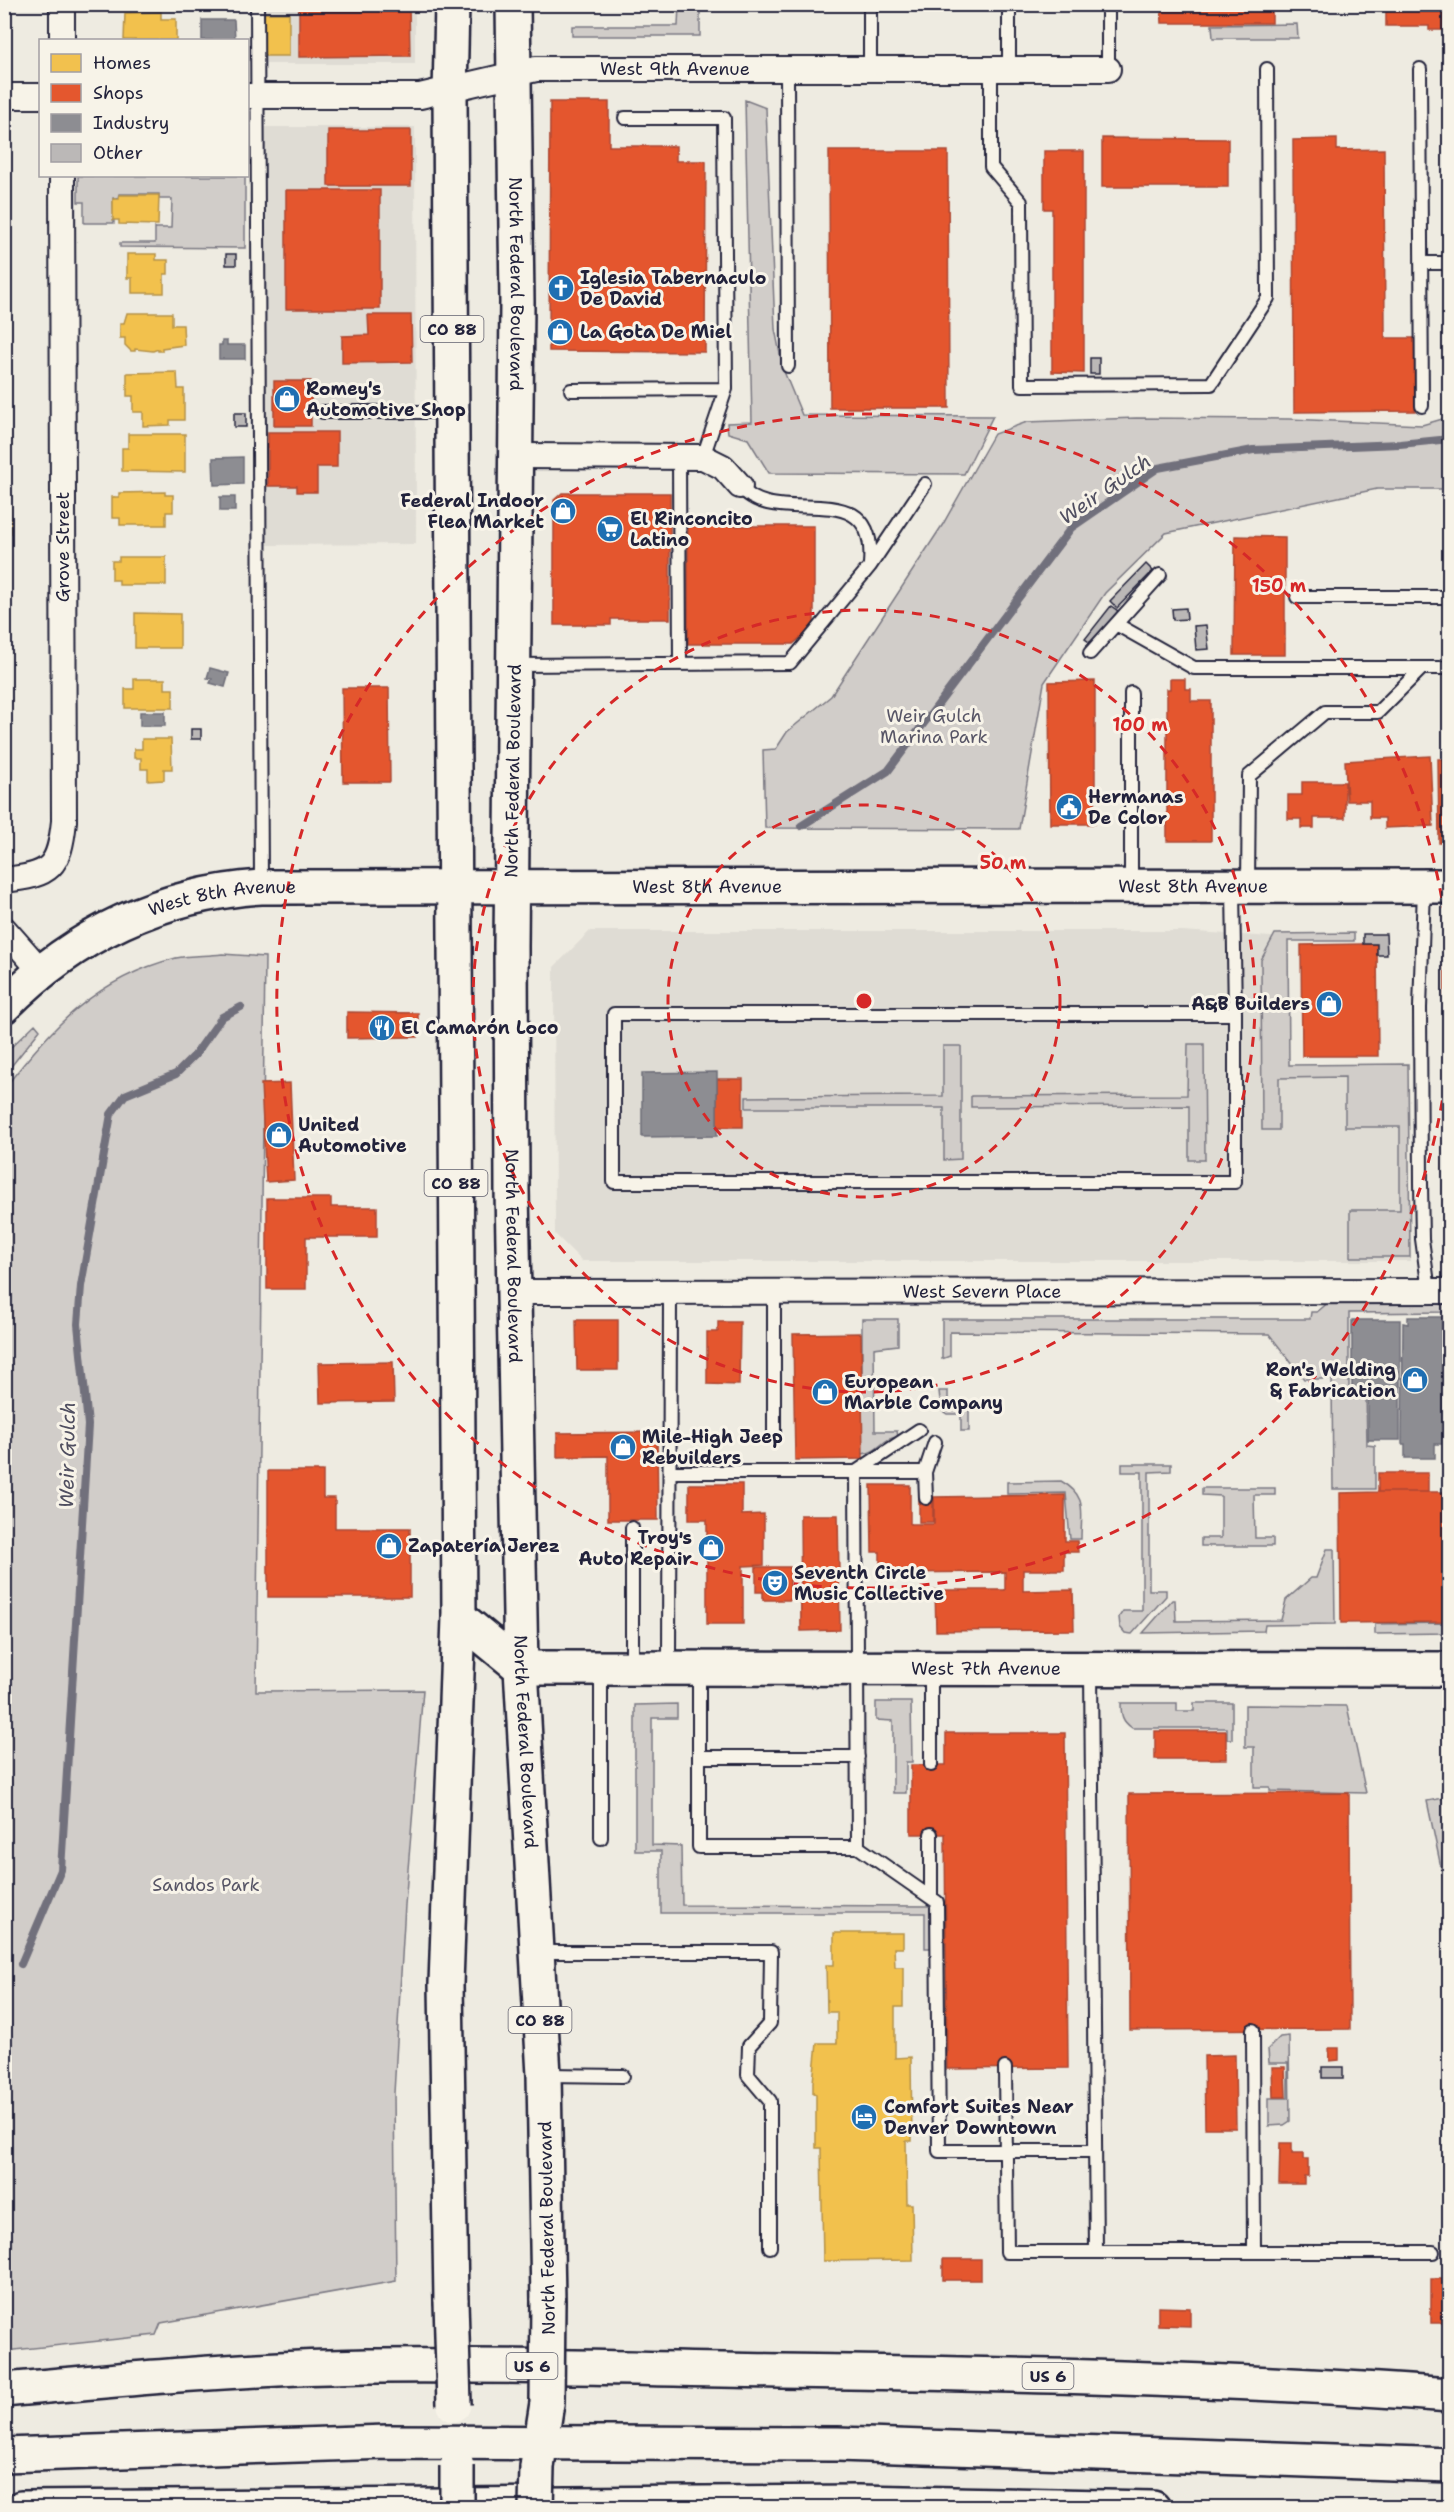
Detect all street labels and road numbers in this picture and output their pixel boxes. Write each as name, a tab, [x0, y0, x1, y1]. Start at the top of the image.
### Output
street label: West 9th Avenue	[600, 57, 750, 81]
street label: North Federal Boulevard	[503, 177, 529, 391]
road number: CO 88	[420, 316, 484, 342]
street label: Grove Street	[51, 492, 75, 602]
street label: North Federal Boulevard	[499, 664, 527, 878]
street label: West 8th Avenue	[1118, 874, 1268, 898]
street label: West 8th Avenue	[145, 875, 296, 922]
street label: West 8th Avenue	[632, 875, 782, 899]
street label: North Federal Boulevard	[500, 1149, 527, 1363]
road number: CO 88	[424, 1170, 488, 1196]
street label: West Severn Place	[903, 1279, 1061, 1304]
street label: North Federal Boulevard	[508, 1635, 543, 1849]
street label: West 7th Avenue	[911, 1656, 1061, 1681]
road number: CO 88	[508, 2007, 572, 2033]
street label: North Federal Boulevard	[533, 2121, 561, 2335]
road number: US 6	[506, 2353, 558, 2379]
road number: US 6	[1022, 2363, 1074, 2389]

